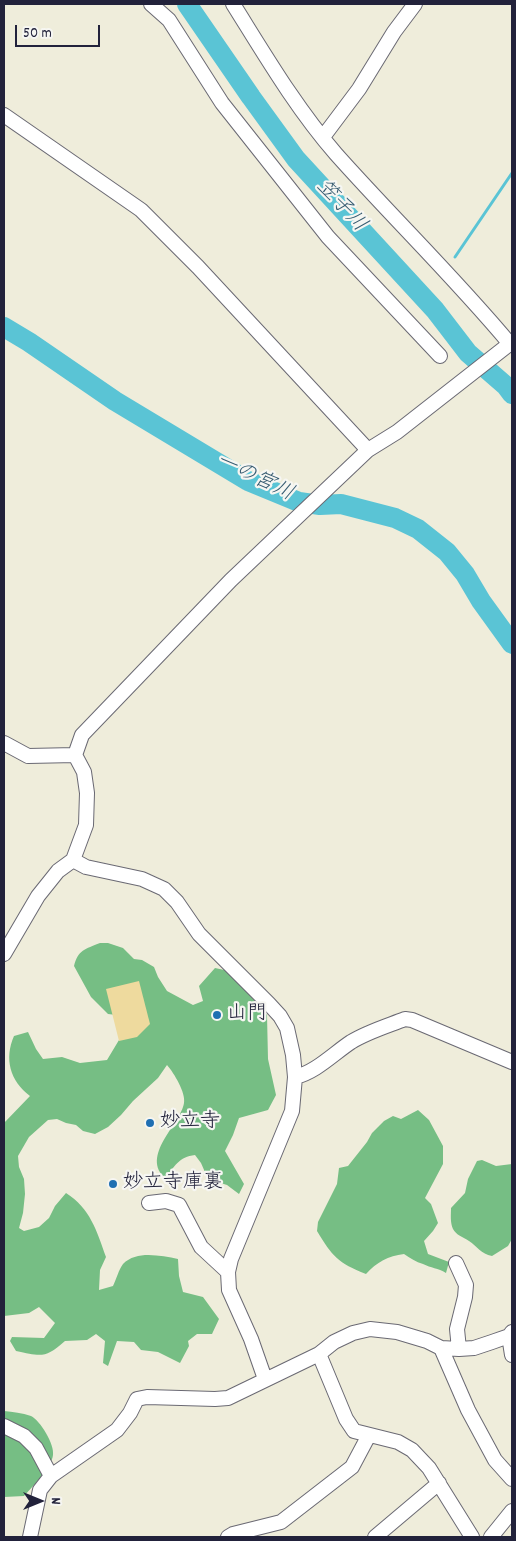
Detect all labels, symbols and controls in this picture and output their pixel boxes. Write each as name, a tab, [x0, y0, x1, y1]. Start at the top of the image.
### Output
scale bar	[18, 15, 102, 47]
text: 50 m	[23, 23, 52, 45]
water label: 笠子川	[309, 175, 371, 239]
water label: 一の宮川	[211, 449, 297, 509]
place label: 山門	[227, 1003, 267, 1027]
marker: 山門	[211, 1009, 223, 1021]
place label: 妙立寺	[160, 1111, 220, 1135]
marker: 妙立寺	[144, 1117, 156, 1129]
place label: 妙立寺庫裏	[123, 1172, 223, 1196]
marker: 妙立寺庫裏	[107, 1178, 119, 1190]
north arrow	[15, 1476, 65, 1526]
text: N	[45, 1498, 65, 1504]

